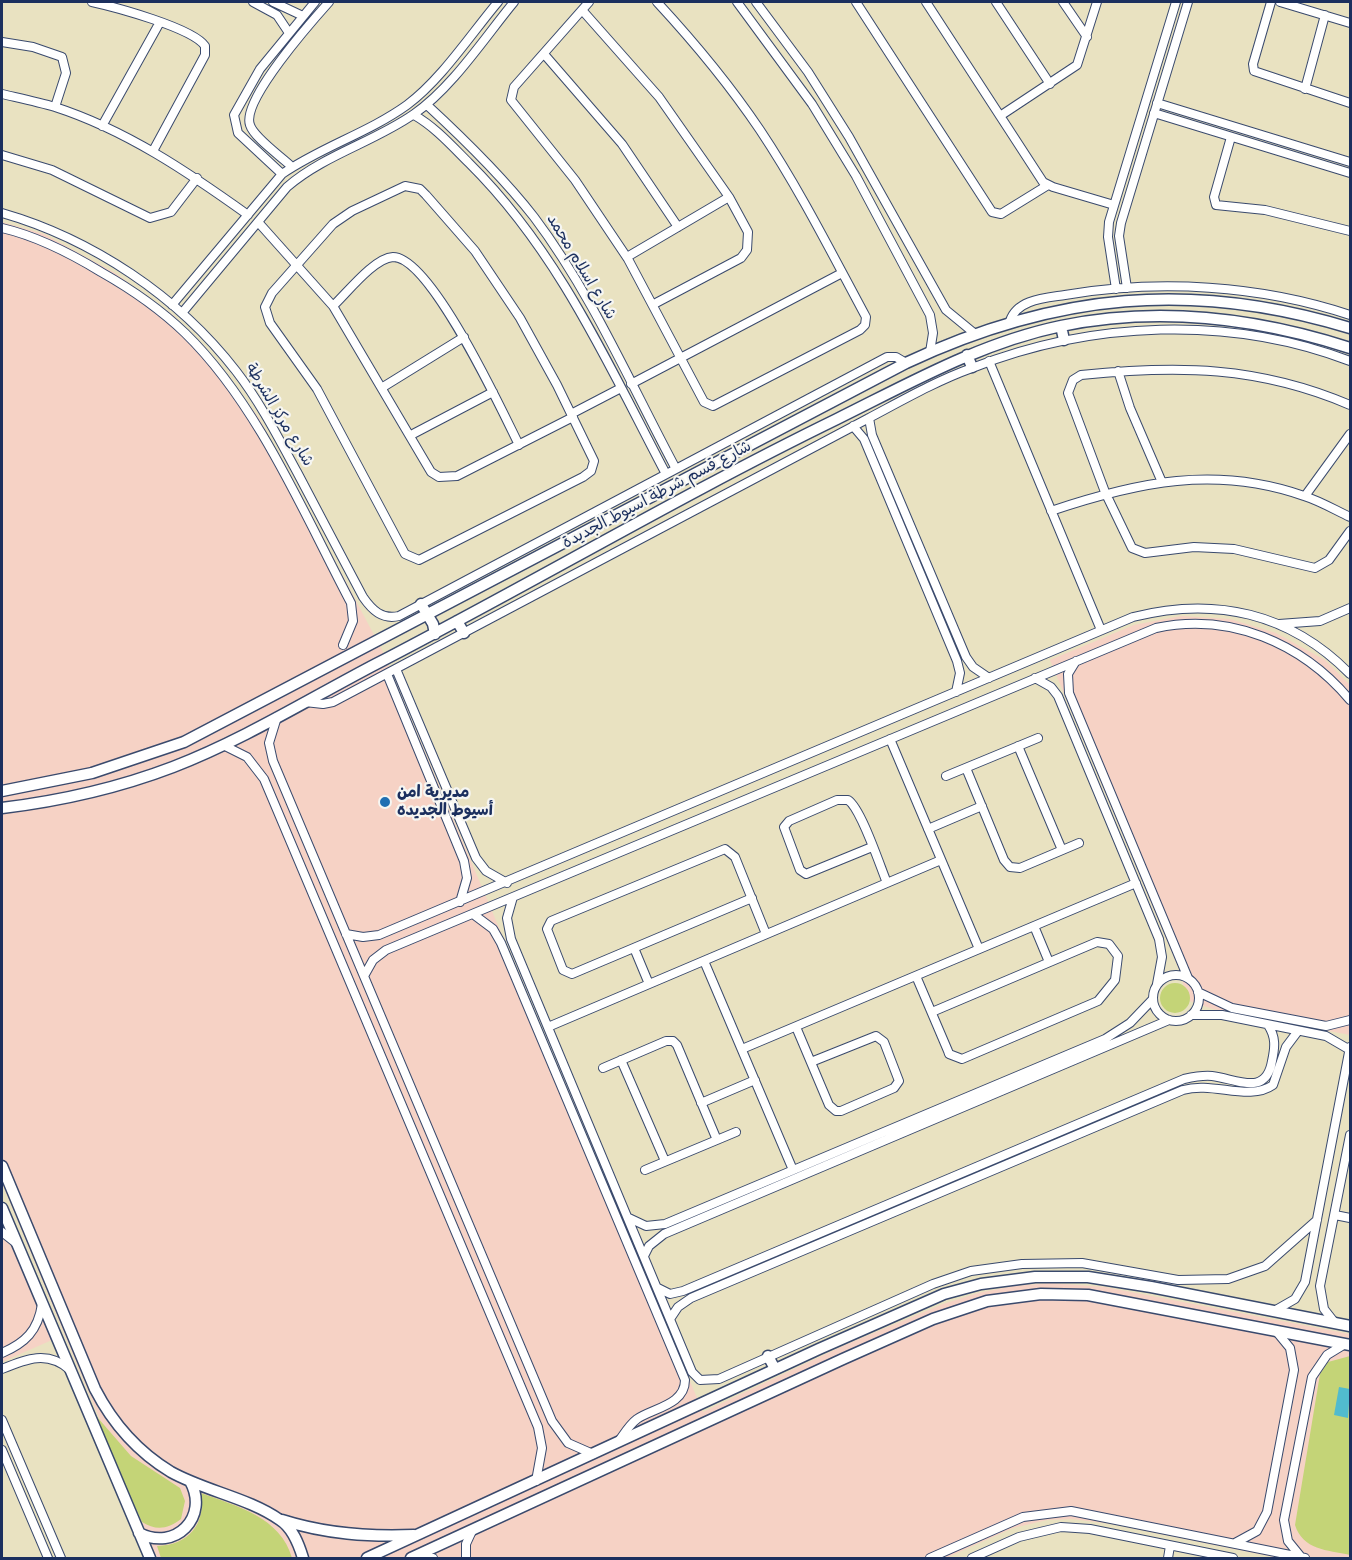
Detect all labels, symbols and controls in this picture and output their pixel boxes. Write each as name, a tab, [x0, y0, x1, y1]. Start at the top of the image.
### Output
street label: شارع اسلام محمد	[542, 211, 620, 323]
street label: شارع مركز الشرطة	[241, 360, 317, 470]
street label: شارع قسم شرطة اسيوط الجديدة	[559, 437, 755, 553]
place label: مديرية امن أسيوط الجديده	[397, 783, 493, 821]
marker: مديرية امن أسيوط الجديده	[378, 795, 392, 809]

